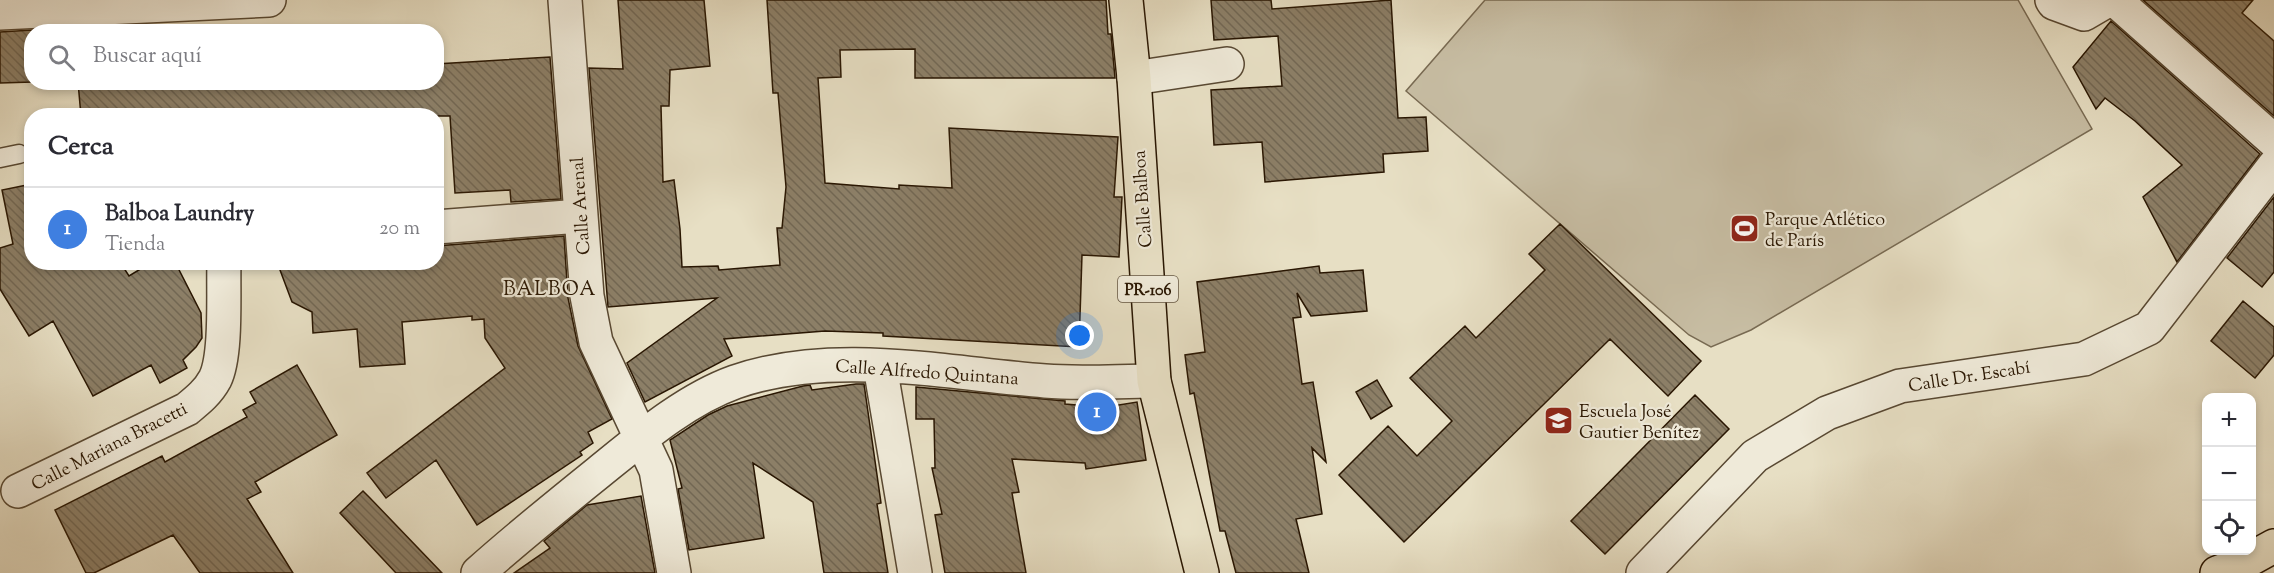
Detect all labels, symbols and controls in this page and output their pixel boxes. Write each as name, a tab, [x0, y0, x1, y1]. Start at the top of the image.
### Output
search box	[24, 24, 444, 90]
icon: search	[45, 41, 78, 74]
text: Buscar aquí	[93, 41, 202, 73]
text: Cerca	[48, 129, 114, 166]
street label: Calle Balboa	[1128, 149, 1160, 248]
street label: Calle Arenal	[566, 156, 598, 256]
text: Balboa Laundry	[105, 199, 254, 231]
place label: Parque Atlético de París	[1765, 208, 1885, 255]
sports icon: Parque Atlético de París	[1728, 213, 1760, 245]
text: 1	[64, 215, 71, 244]
text: 20 m	[379, 215, 420, 244]
text: Tienda	[105, 231, 165, 260]
district label: BALBOA	[503, 276, 597, 305]
road number: PR-106	[1118, 276, 1178, 302]
your location	[1065, 321, 1094, 350]
street label: Calle Alfredo Quintana	[834, 355, 1019, 393]
street label: Calle Dr. Escabí	[1907, 356, 2032, 400]
pin: 1	[1078, 390, 1116, 434]
map controls	[2202, 393, 2256, 555]
button: +	[2202, 393, 2256, 447]
street label: Calle Mariana Bracetti	[27, 397, 193, 498]
place label: Escuela José Gautier Benítez	[1579, 400, 1699, 447]
school or university icon: Escuela José Gautier Benítez	[1542, 405, 1574, 437]
button: −	[2202, 447, 2256, 501]
button: locate	[2202, 501, 2256, 555]

